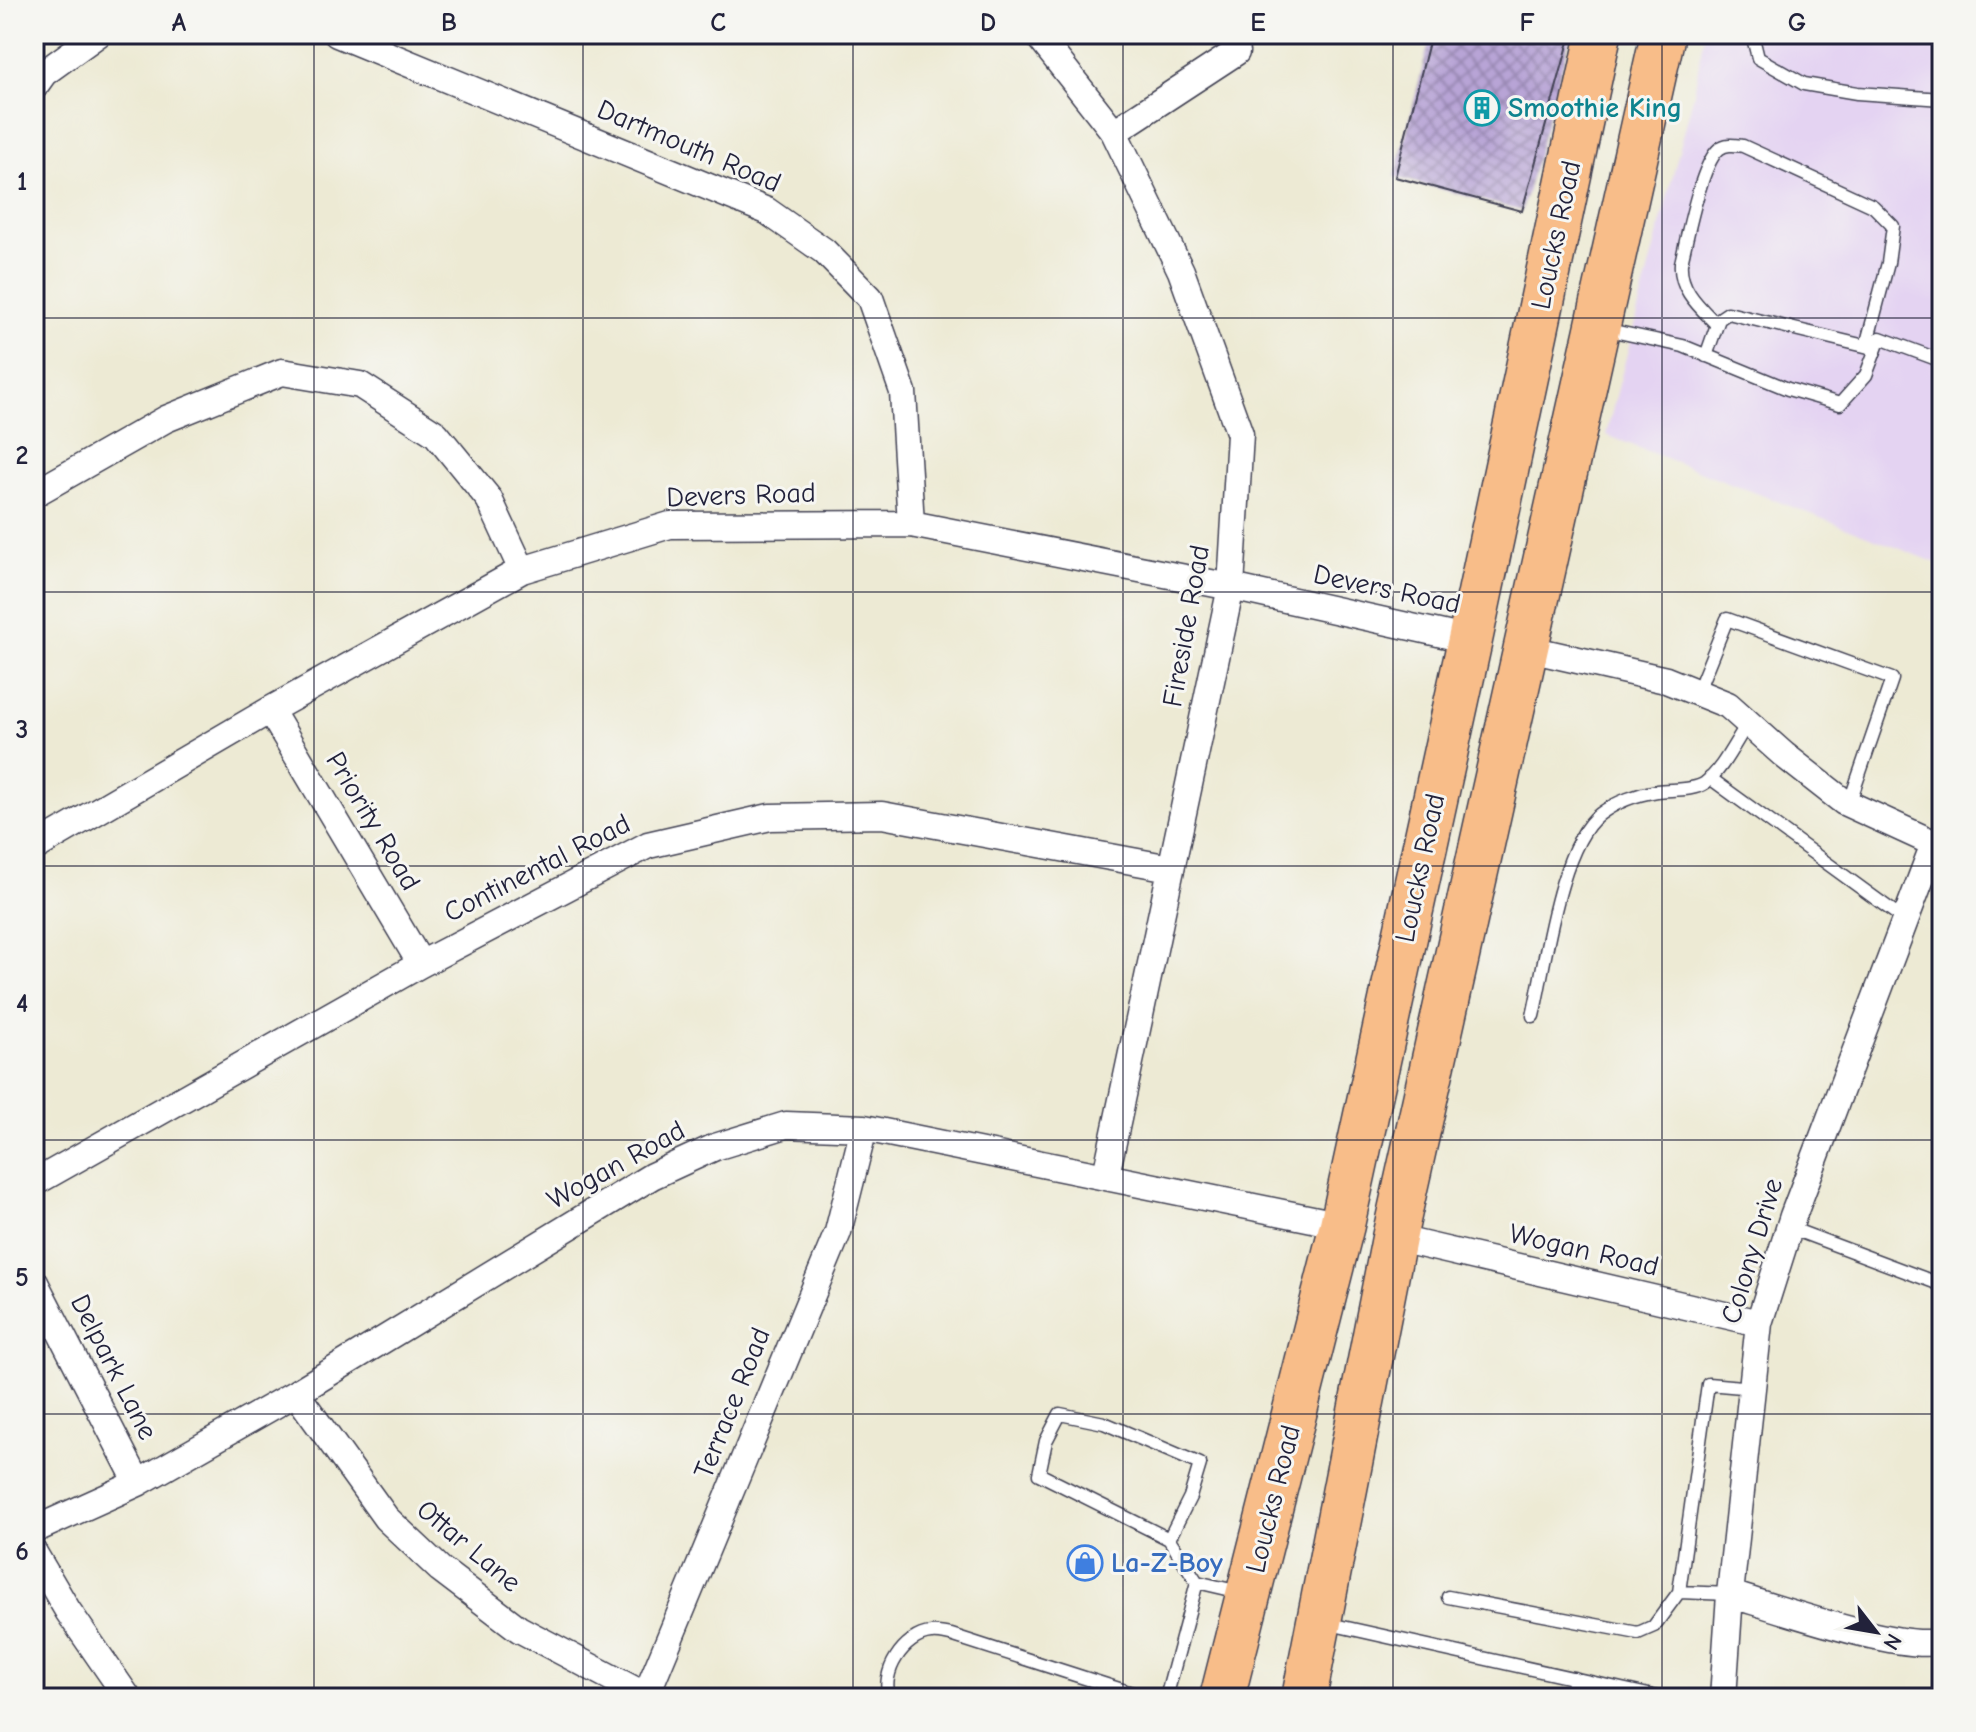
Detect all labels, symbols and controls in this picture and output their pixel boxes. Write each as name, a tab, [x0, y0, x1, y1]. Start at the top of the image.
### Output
text: A	[172, 8, 187, 38]
text: B	[441, 8, 457, 38]
text: C	[710, 8, 726, 38]
text: D	[980, 8, 996, 38]
text: E	[1250, 8, 1266, 38]
text: F	[1519, 8, 1535, 38]
text: G	[1788, 8, 1806, 38]
building icon: Smoothie King	[1463, 89, 1501, 127]
place label: Smoothie King	[1508, 92, 1682, 124]
street label: Dartmouth Road	[592, 93, 786, 199]
street label: Loucks Road	[1525, 158, 1587, 312]
text: 1	[17, 167, 27, 197]
text: 2	[16, 441, 28, 471]
street label: Devers Road	[666, 476, 816, 514]
street label: Fireside Road	[1156, 543, 1216, 709]
street label: Devers Road	[1311, 558, 1463, 620]
text: 3	[16, 715, 28, 745]
street label: Priority Road	[319, 746, 427, 896]
street label: Loucks Road	[1389, 791, 1451, 945]
street label: Continental Road	[439, 807, 635, 929]
text: 4	[16, 989, 28, 1019]
street label: Wogan Road	[542, 1114, 690, 1216]
street label: Colony Drive	[1715, 1174, 1789, 1328]
street label: Wogan Road	[1506, 1217, 1662, 1283]
text: 5	[15, 1263, 29, 1293]
street label: Delpark Lane	[64, 1289, 164, 1445]
street label: Terrace Road	[687, 1323, 777, 1483]
street label: Loucks Road	[1239, 1422, 1307, 1576]
street label: Ottar Lane	[411, 1493, 527, 1599]
text: 6	[15, 1537, 29, 1567]
shop icon: La-Z-Boy	[1066, 1544, 1104, 1582]
place label: La-Z-Boy	[1111, 1547, 1223, 1579]
north arrow	[1836, 1592, 1916, 1672]
text: N	[1877, 1629, 1907, 1655]

